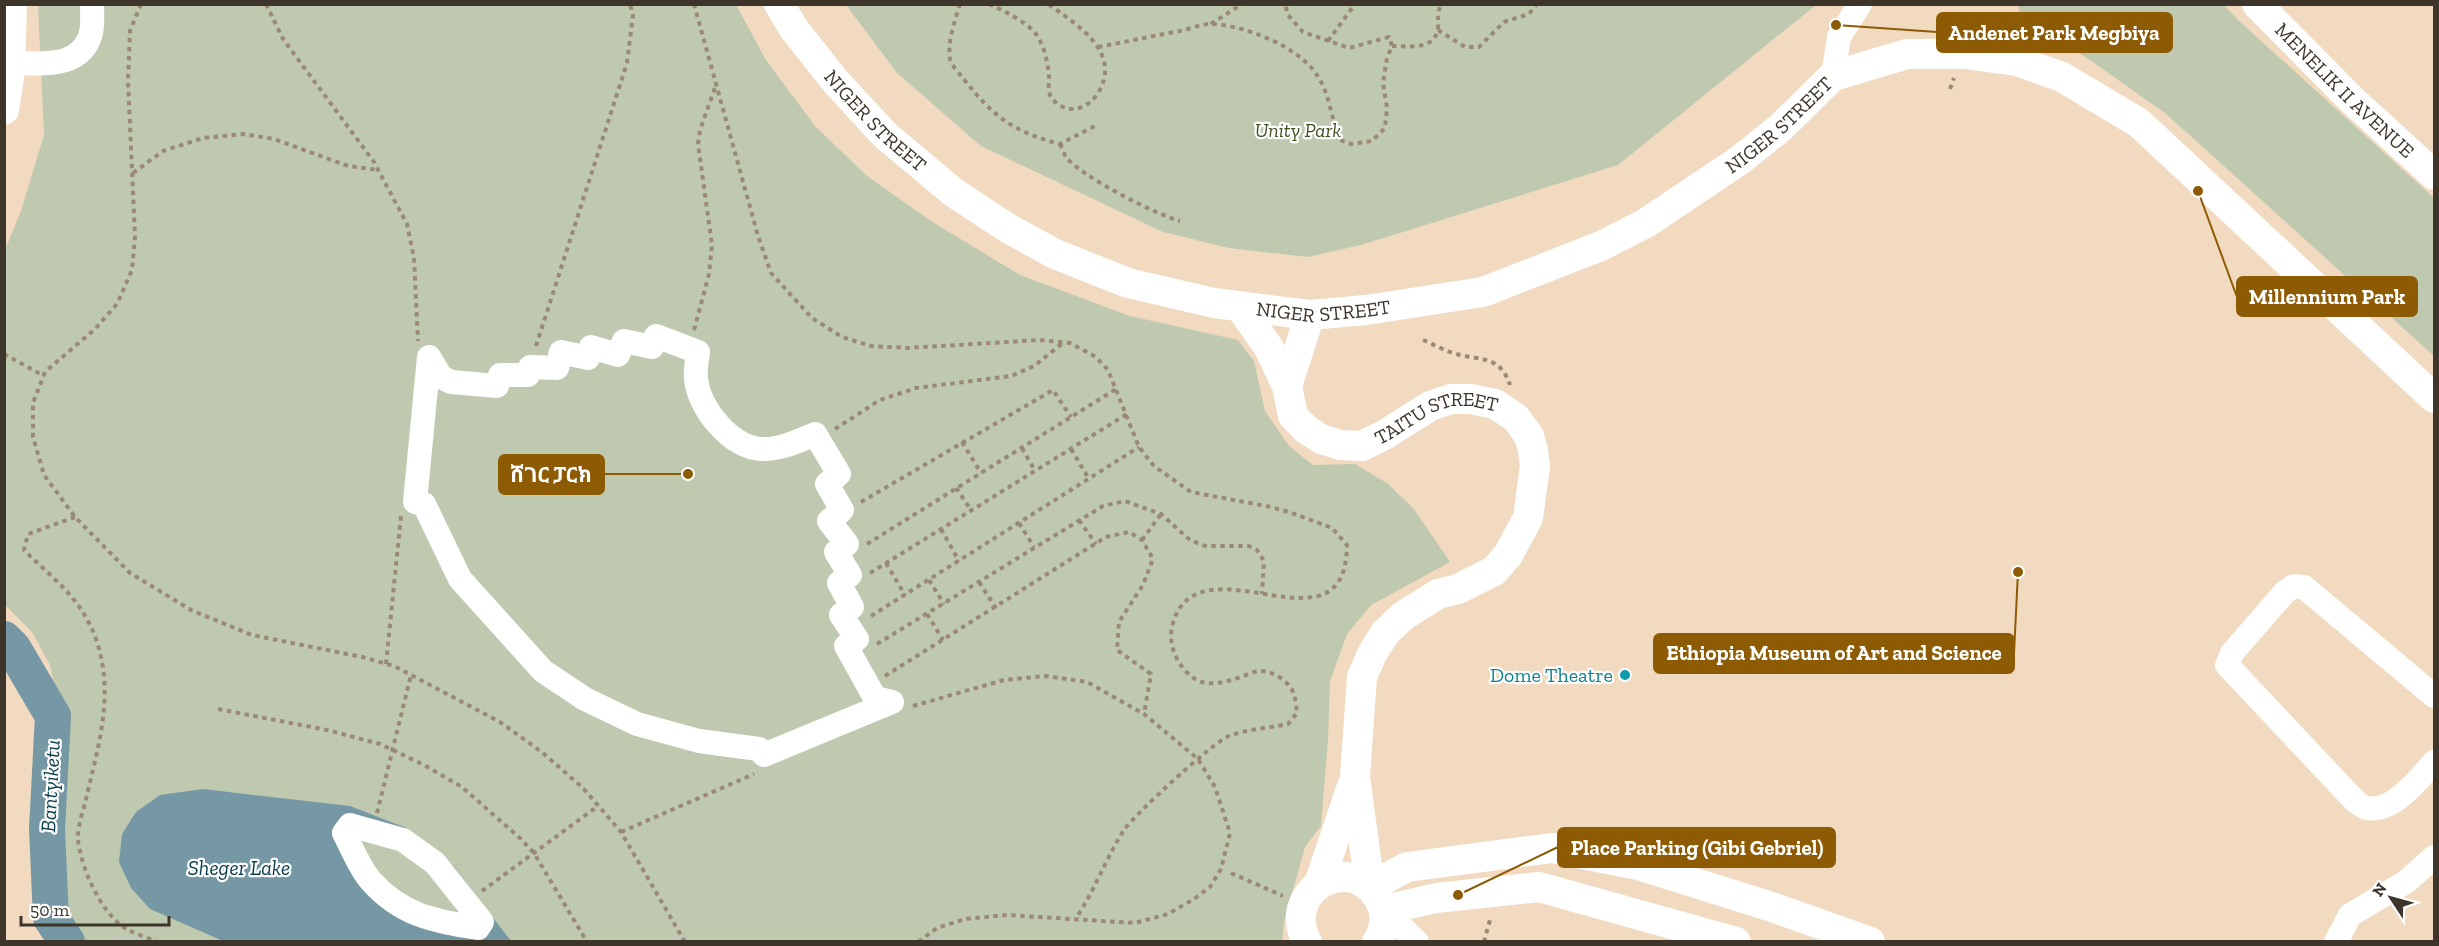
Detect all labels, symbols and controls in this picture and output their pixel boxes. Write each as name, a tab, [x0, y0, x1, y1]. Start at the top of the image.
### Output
callout: Andenet Park Megbiya	[1937, 13, 2172, 52]
street label: MENELIK II AVENUE	[2270, 17, 2419, 163]
text: Andenet Park Megbiya	[1948, 20, 2160, 45]
street label: NIGER STREET	[819, 65, 931, 177]
street label: NIGER STREET	[1721, 71, 1837, 178]
park label: Unity Park	[1255, 118, 1341, 142]
callout: Millennium Park	[2237, 277, 2417, 316]
text: Millennium Park	[2249, 284, 2406, 309]
street label: NIGER STREET	[1255, 294, 1392, 328]
street label: TAITU STREET	[1370, 387, 1501, 450]
callout: ሸገር ፓርክ	[499, 455, 604, 494]
text: ሸገር ፓርክ	[510, 462, 592, 487]
callout: Ethiopia Museum of Art and Science	[1654, 634, 2014, 673]
text: Ethiopia Museum of Art and Science	[1666, 640, 2002, 665]
place label: Dome Theatre	[1490, 663, 1613, 687]
marker: Dome Theatre	[1618, 668, 1632, 682]
water label: Bantyiketu	[35, 739, 65, 833]
callout: Place Parking (Gibi Gebriel)	[1558, 828, 1835, 867]
text: Place Parking (Gibi Gebriel)	[1571, 835, 1823, 860]
water label: Sheger Lake	[188, 855, 290, 880]
north arrow	[2361, 868, 2421, 928]
text: N	[2368, 879, 2391, 900]
scale bar	[21, 889, 170, 927]
text: 50 m	[30, 899, 70, 921]

